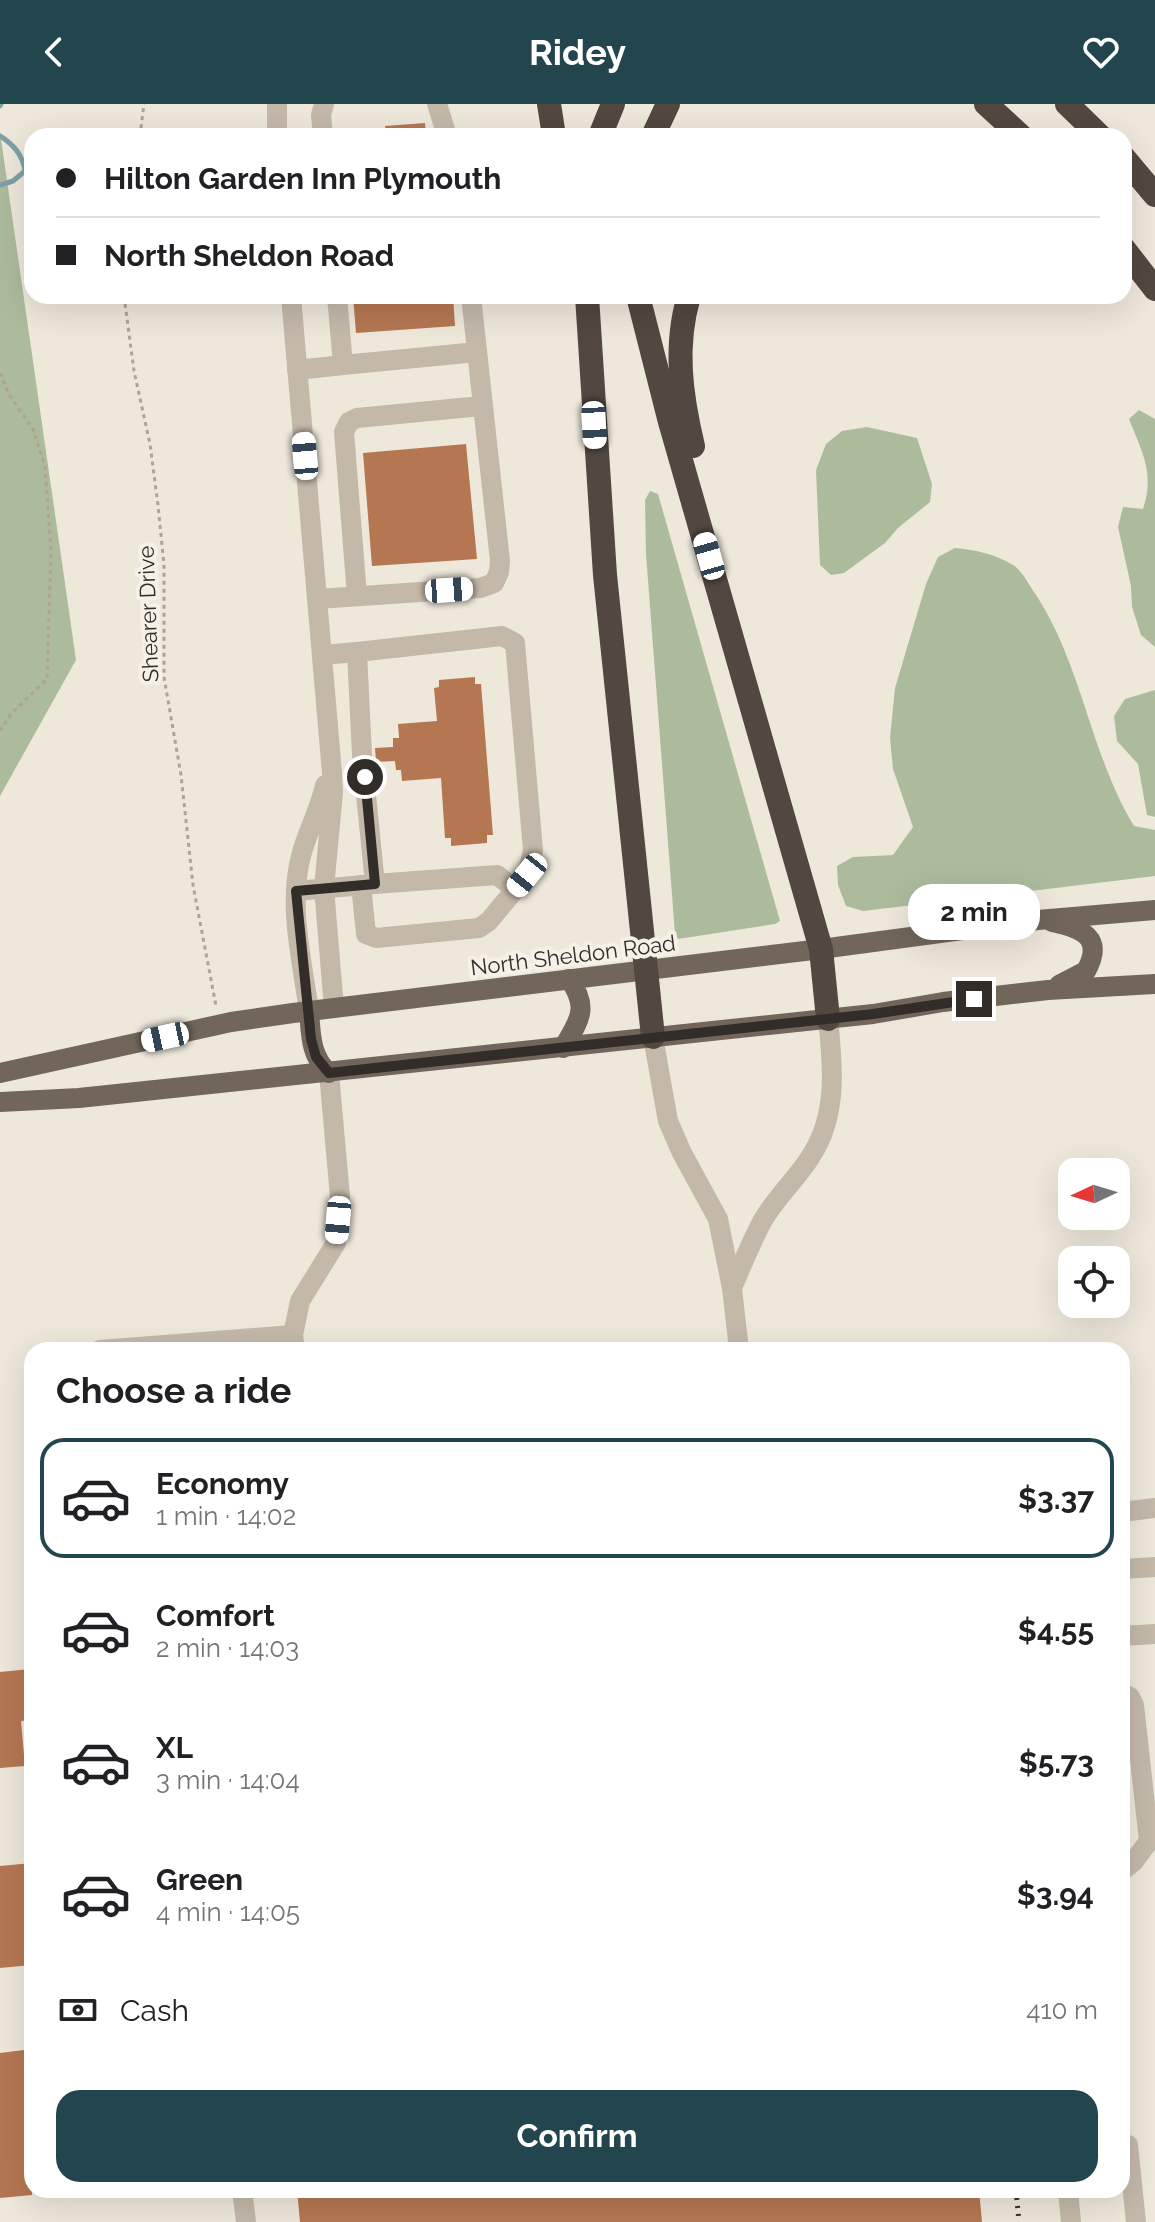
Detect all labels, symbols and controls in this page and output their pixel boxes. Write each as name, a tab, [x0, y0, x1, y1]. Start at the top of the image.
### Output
icon: back	[32, 30, 76, 74]
icon: heart	[1079, 30, 1123, 74]
text: Ridey	[529, 31, 626, 73]
text: Hilton Garden Inn Plymouth	[104, 161, 501, 196]
text: North Sheldon Road	[104, 238, 394, 273]
car	[581, 400, 607, 450]
car	[291, 431, 319, 481]
car	[691, 530, 727, 582]
street label: Shearer Drive	[133, 545, 163, 683]
car	[424, 576, 474, 604]
route start	[347, 759, 383, 795]
car	[503, 849, 551, 901]
callout: 2 min	[908, 883, 1040, 939]
text: 2 min	[940, 897, 1008, 927]
street label: North Sheldon Road	[469, 930, 677, 980]
route end	[956, 981, 992, 1017]
car	[139, 1020, 191, 1054]
north arrow	[1058, 1158, 1130, 1230]
map controls	[1058, 1158, 1130, 1318]
car	[324, 1195, 352, 1245]
button: locate	[1058, 1246, 1130, 1318]
text: Choose a ride	[56, 1369, 291, 1411]
icon: car	[60, 1462, 132, 1534]
text: Economy	[156, 1466, 289, 1501]
text: $3.37	[1018, 1481, 1094, 1516]
text: 1 min · 14:02	[156, 1501, 296, 1531]
icon: car	[60, 1594, 132, 1666]
text: Comfort	[156, 1598, 275, 1633]
text: $4.55	[1018, 1613, 1094, 1648]
text: 2 min · 14:03	[156, 1633, 299, 1663]
icon: car	[60, 1726, 132, 1798]
text: XL	[156, 1730, 193, 1765]
text: $5.73	[1019, 1745, 1094, 1780]
text: 3 min · 14:04	[156, 1765, 300, 1795]
icon: car	[60, 1858, 132, 1930]
text: Green	[156, 1862, 243, 1897]
text: $3.94	[1017, 1877, 1094, 1912]
text: 4 min · 14:05	[156, 1897, 300, 1927]
icon: cash	[56, 1988, 100, 2032]
text: Cash	[120, 1993, 189, 2028]
text: 410 m	[1026, 1995, 1098, 2025]
button: Confirm	[56, 2090, 1098, 2182]

